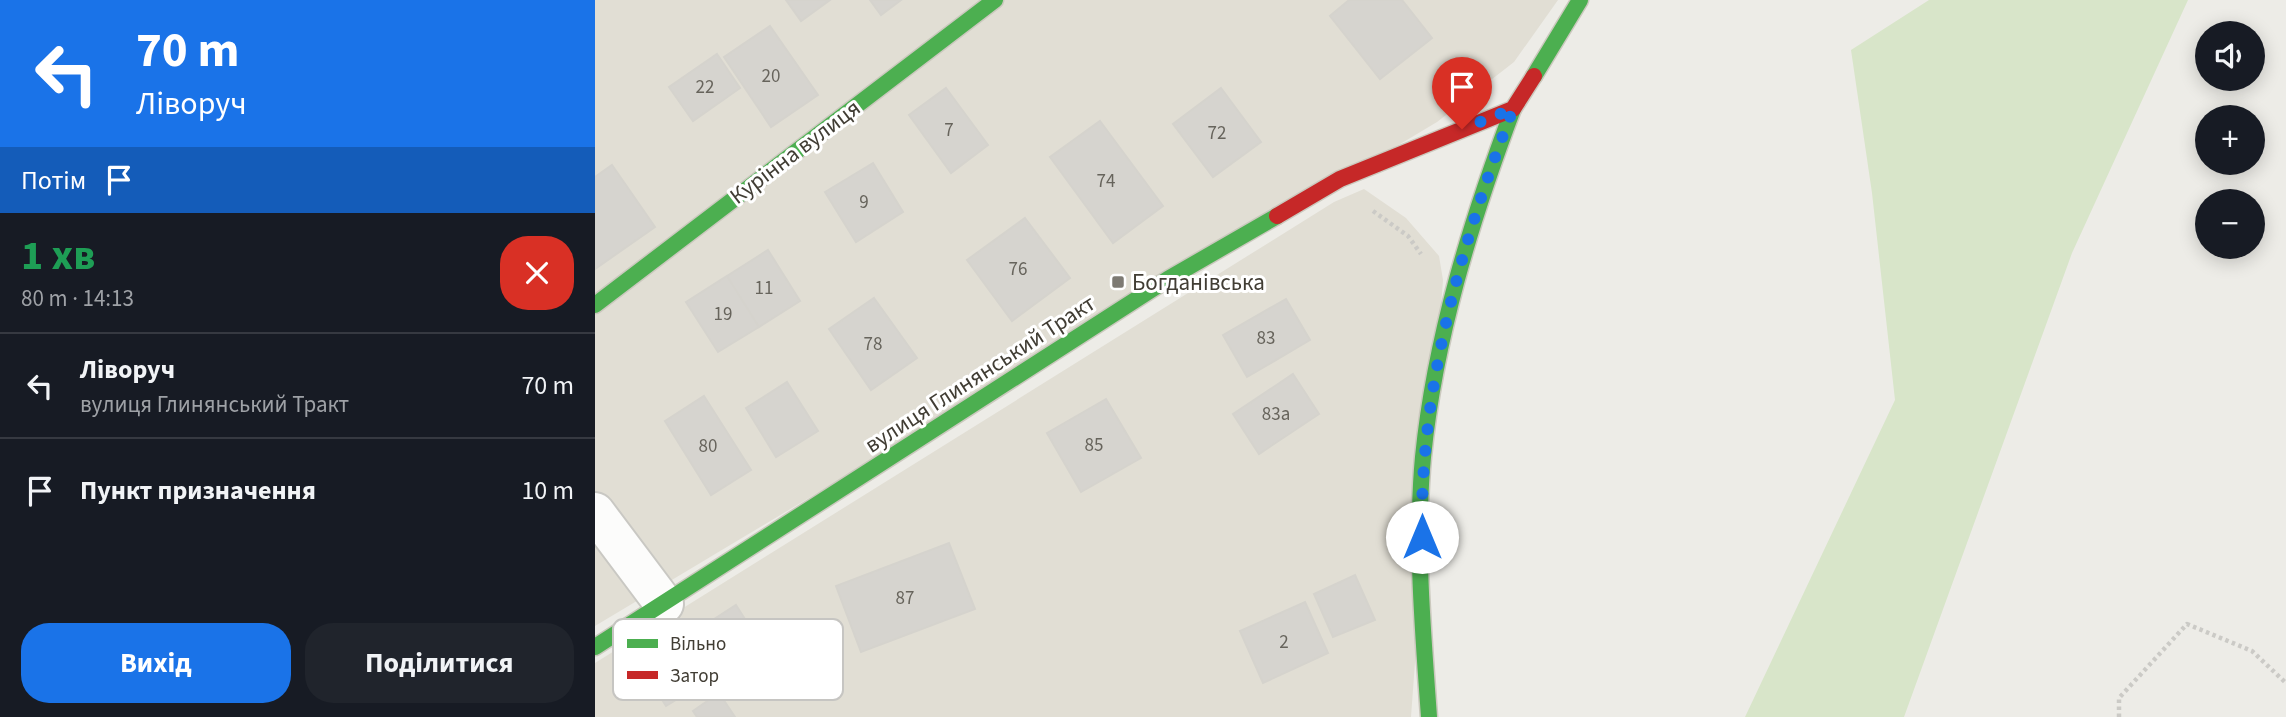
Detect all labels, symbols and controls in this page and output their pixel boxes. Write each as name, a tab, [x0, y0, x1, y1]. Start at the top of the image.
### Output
text: 70 m	[136, 16, 240, 86]
map controls	[2195, 21, 2265, 259]
button: sound	[2195, 21, 2265, 91]
icon: left	[21, 28, 112, 119]
pin	[1432, 57, 1492, 129]
house number: 20	[762, 63, 780, 90]
icon: arrive	[1443, 68, 1481, 106]
house number: 22	[696, 74, 714, 101]
text: Ліворуч	[136, 81, 247, 127]
street label: Курінна вулиця	[723, 92, 867, 212]
button: +	[2195, 105, 2265, 175]
house number: 7	[944, 117, 954, 144]
house number: 72	[1208, 120, 1226, 147]
icon: arrive	[100, 161, 138, 199]
text: Потім	[21, 162, 86, 199]
house number: 74	[1097, 168, 1115, 195]
house number: 9	[859, 189, 869, 216]
button: −	[2195, 189, 2265, 259]
text: 1 хв	[21, 226, 95, 286]
button: close	[500, 236, 574, 310]
house number: 76	[1009, 256, 1027, 283]
place label: Богданівська	[1132, 266, 1265, 299]
marker: Богданівська	[1110, 274, 1126, 290]
house number: 11	[755, 275, 773, 302]
text: 80 m · 14:13	[21, 282, 134, 315]
street label: вулиця Глинянський Тракт	[858, 287, 1102, 461]
house number: 19	[714, 301, 732, 328]
house number: 83	[1257, 325, 1275, 352]
house number: 78	[864, 331, 882, 358]
text: Ліворуч	[80, 351, 175, 388]
icon: left	[21, 367, 59, 405]
text: 70 m	[521, 367, 574, 404]
text: вулиця Глинянський Тракт	[80, 388, 349, 421]
house number: 83а	[1262, 401, 1290, 428]
house number: 85	[1085, 432, 1103, 459]
house number: 80	[699, 433, 717, 460]
icon: arrive	[21, 472, 59, 510]
text: Пункт призначення	[80, 472, 316, 509]
text: 10 m	[521, 472, 574, 509]
position arrow	[1385, 500, 1459, 574]
house number: 87	[896, 585, 914, 612]
legend	[613, 619, 843, 700]
button: Вихід	[21, 623, 291, 703]
button: Поділитися	[305, 623, 574, 703]
house number: 2	[1279, 629, 1289, 656]
text: Вільно	[670, 631, 726, 658]
text: Затор	[670, 663, 719, 690]

